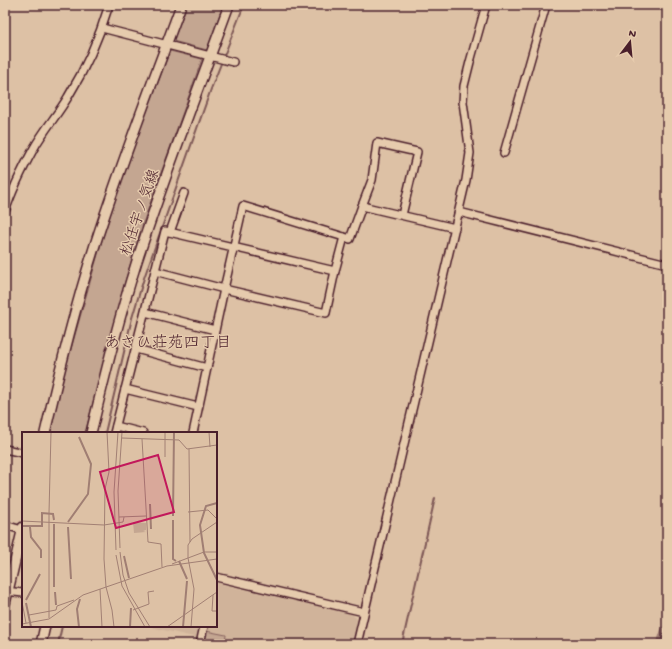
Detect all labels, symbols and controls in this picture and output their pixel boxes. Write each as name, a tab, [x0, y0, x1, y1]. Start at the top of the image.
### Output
north arrow	[610, 22, 650, 62]
text: N	[627, 28, 637, 41]
street label: 松任宇ノ気線	[117, 167, 164, 258]
district label: あさひ荘苑四丁目	[104, 333, 232, 354]
inset map	[22, 432, 217, 627]

